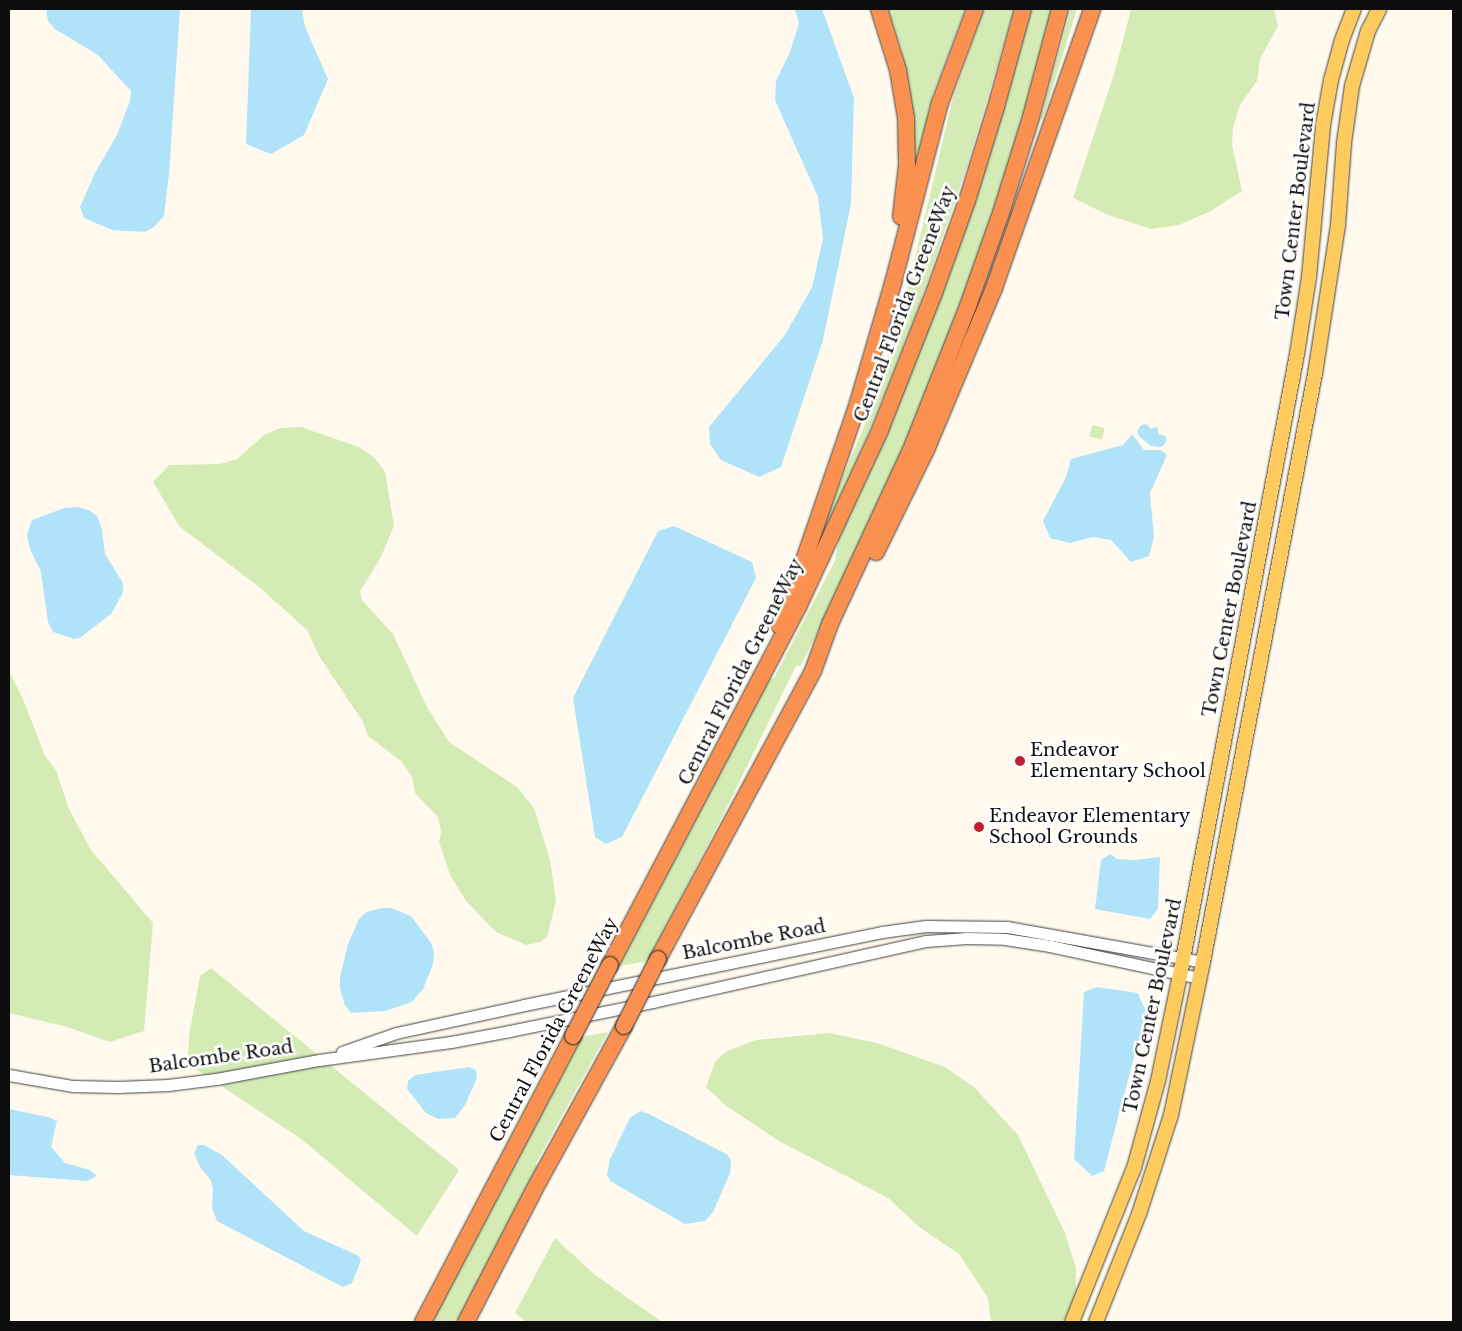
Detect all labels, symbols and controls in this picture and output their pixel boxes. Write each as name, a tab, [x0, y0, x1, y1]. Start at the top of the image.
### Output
street label: Town Center Boulevard	[1272, 101, 1320, 321]
street label: Central Florida GreeneWay	[850, 183, 960, 425]
street label: Town Center Boulevard	[1198, 499, 1262, 719]
street label: Central Florida GreeneWay	[674, 555, 808, 789]
place label: Endeavor Elementary School	[1030, 740, 1206, 782]
marker: Endeavor Elementary School	[1014, 755, 1026, 767]
place label: Endeavor Elementary School Grounds	[989, 806, 1191, 849]
marker: Endeavor Elementary School Grounds	[973, 821, 985, 833]
street label: Town Center Boulevard	[1120, 896, 1186, 1116]
street label: Central Florida GreeneWay	[485, 914, 623, 1146]
street label: Balcombe Road	[681, 916, 827, 964]
street label: Balcombe Road	[147, 1036, 295, 1078]

